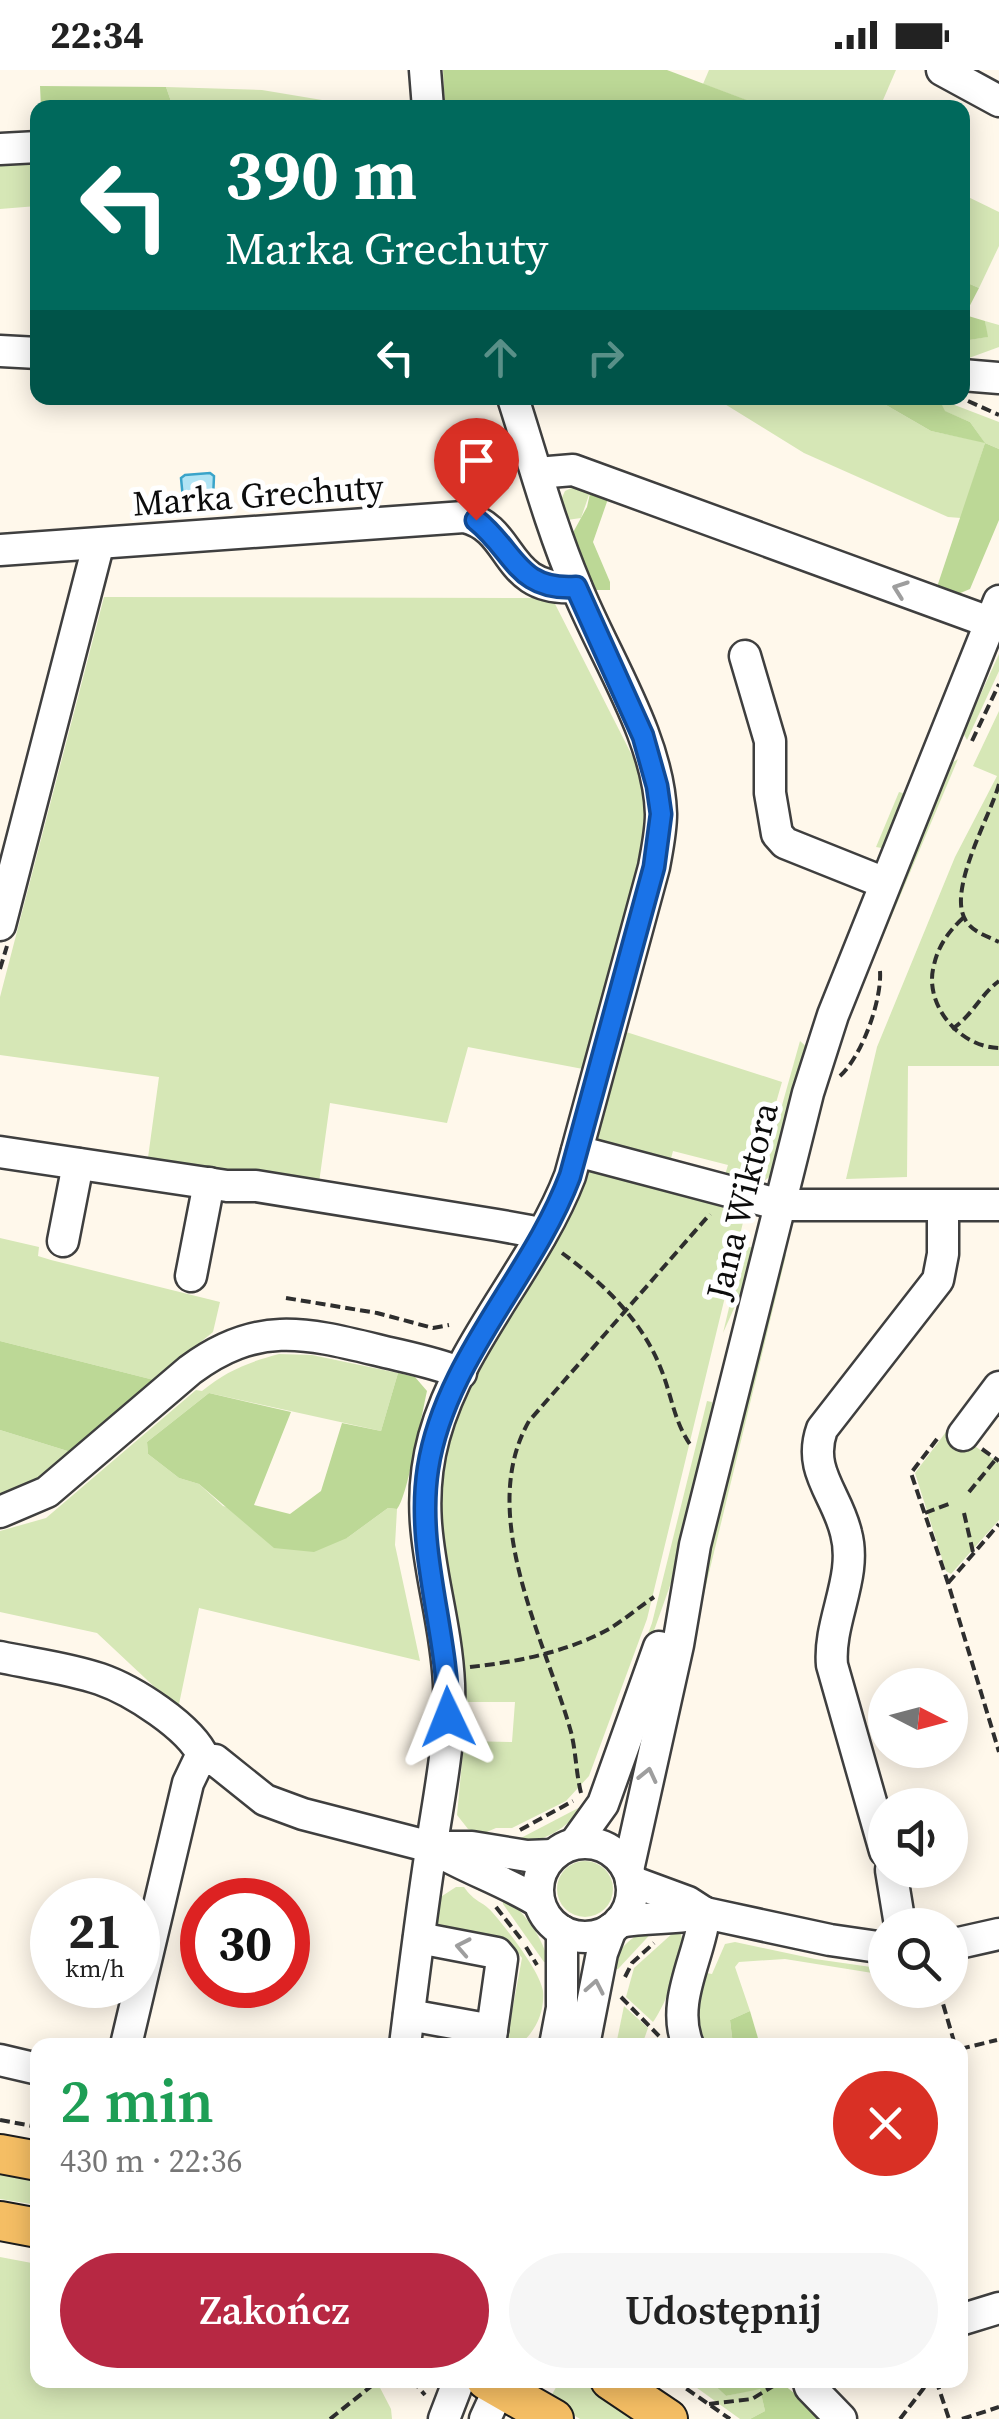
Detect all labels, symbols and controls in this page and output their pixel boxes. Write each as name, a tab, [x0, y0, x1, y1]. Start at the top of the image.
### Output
text: 22:34	[50, 9, 144, 61]
text: 390 m	[225, 126, 417, 222]
icon: left	[60, 140, 190, 270]
text: Marka Grechuty	[225, 217, 548, 279]
icon: left	[368, 330, 423, 385]
icon: ahead	[473, 330, 528, 385]
icon: right	[578, 330, 633, 385]
pin	[434, 418, 519, 521]
icon: arrive	[449, 433, 504, 488]
street label: Marka Grechuty	[131, 462, 385, 528]
one-way arrow	[893, 580, 910, 601]
street label: Jana Wiktora	[694, 1097, 790, 1305]
position arrow	[396, 1665, 500, 1769]
north arrow	[868, 1668, 968, 1768]
map controls	[868, 1668, 968, 2008]
one-way arrow	[636, 1767, 657, 1784]
button: sound	[868, 1788, 968, 1888]
speed limit sign: 30	[180, 1878, 310, 2008]
text: 21	[68, 1896, 122, 1965]
button: search	[868, 1908, 968, 2008]
one-way arrow	[455, 1937, 472, 1958]
text: km/h	[65, 1951, 125, 1985]
one-way arrow	[583, 1978, 604, 1995]
text: 2 min	[60, 2060, 214, 2142]
button: close	[833, 2071, 938, 2176]
text: 430 m · 22:36	[60, 2139, 242, 2183]
button: Zakończ	[60, 2253, 489, 2368]
button: Udostępnij	[509, 2253, 938, 2368]

